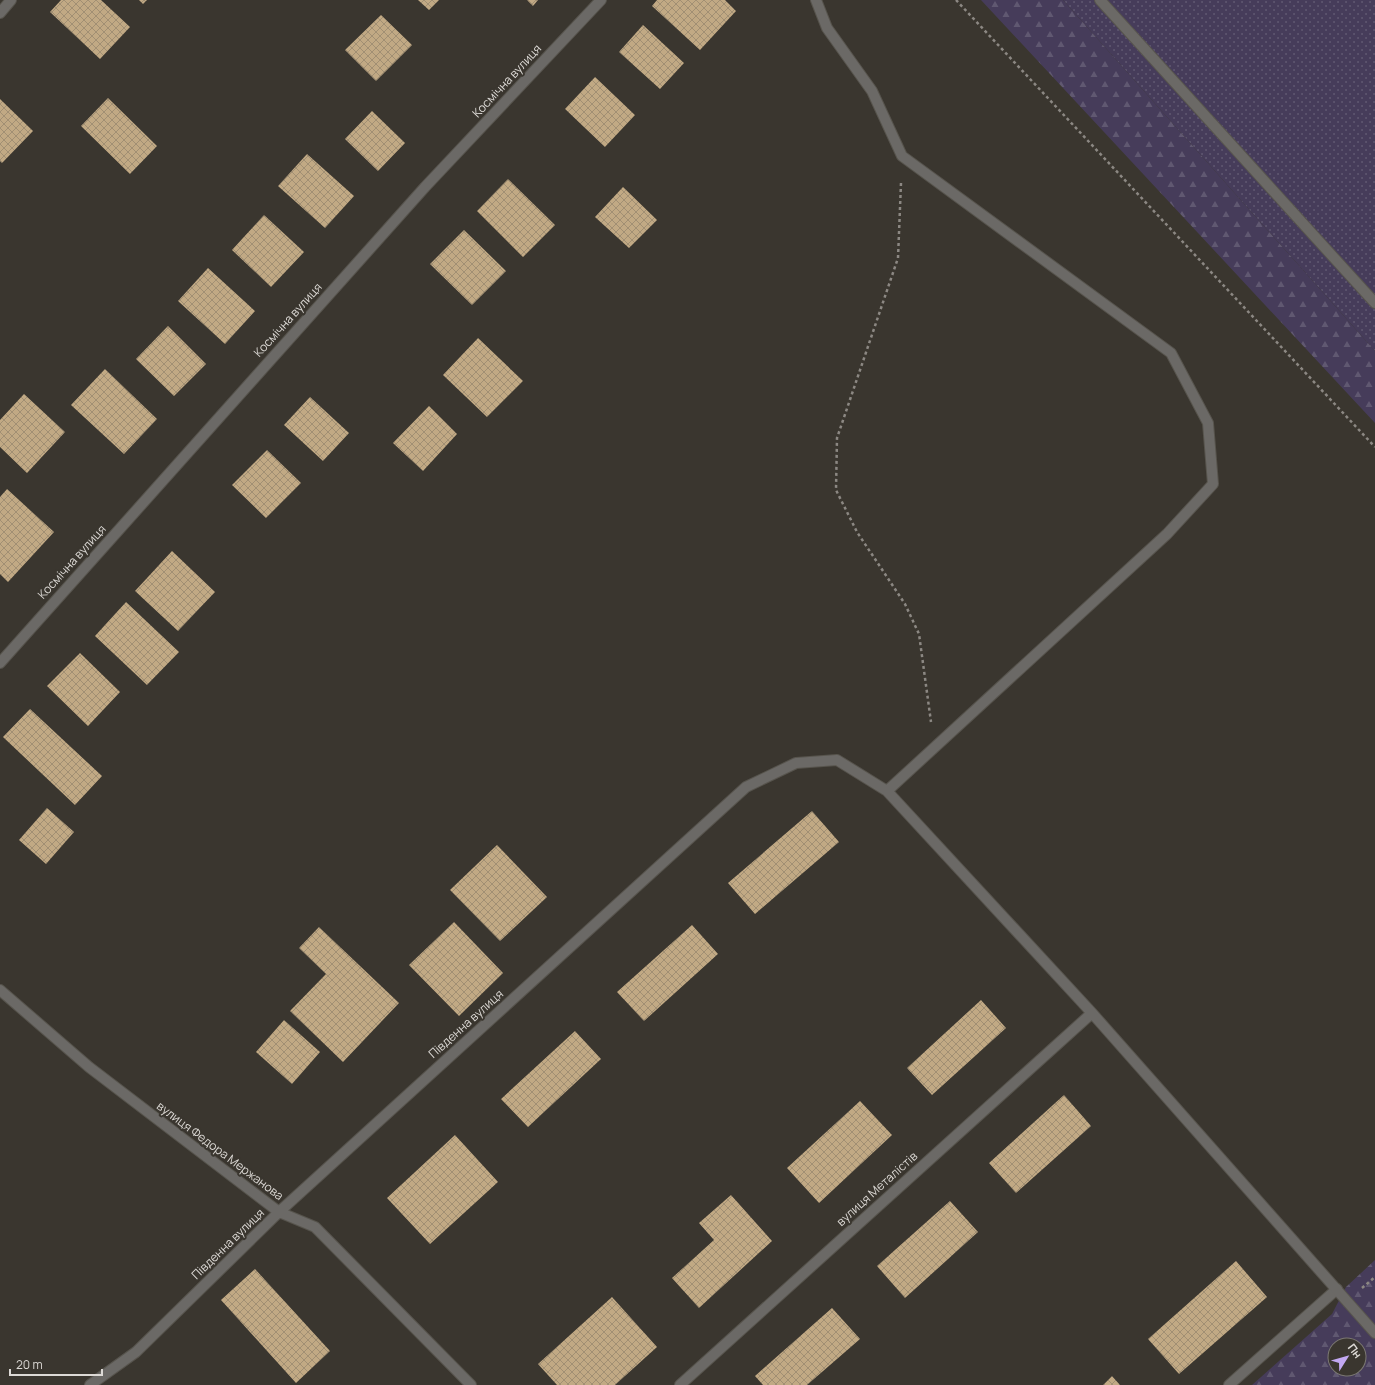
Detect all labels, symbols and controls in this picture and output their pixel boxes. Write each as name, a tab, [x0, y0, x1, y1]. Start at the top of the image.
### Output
street label: Космічна вулиця	[468, 40, 545, 121]
street label: Космічна вулиця	[250, 279, 326, 360]
street label: Космічна вулиця	[34, 521, 110, 602]
street label: Південна вулиця	[425, 985, 507, 1062]
street label: вулиця Федора Мержанова	[153, 1097, 287, 1204]
street label: вулиця Металістів	[832, 1147, 921, 1230]
street label: Південна вулиця	[187, 1204, 268, 1283]
north arrow	[1327, 1337, 1367, 1377]
text: Пн	[1345, 1340, 1366, 1361]
scale bar	[10, 1351, 102, 1377]
text: 20 m	[16, 1356, 43, 1373]

